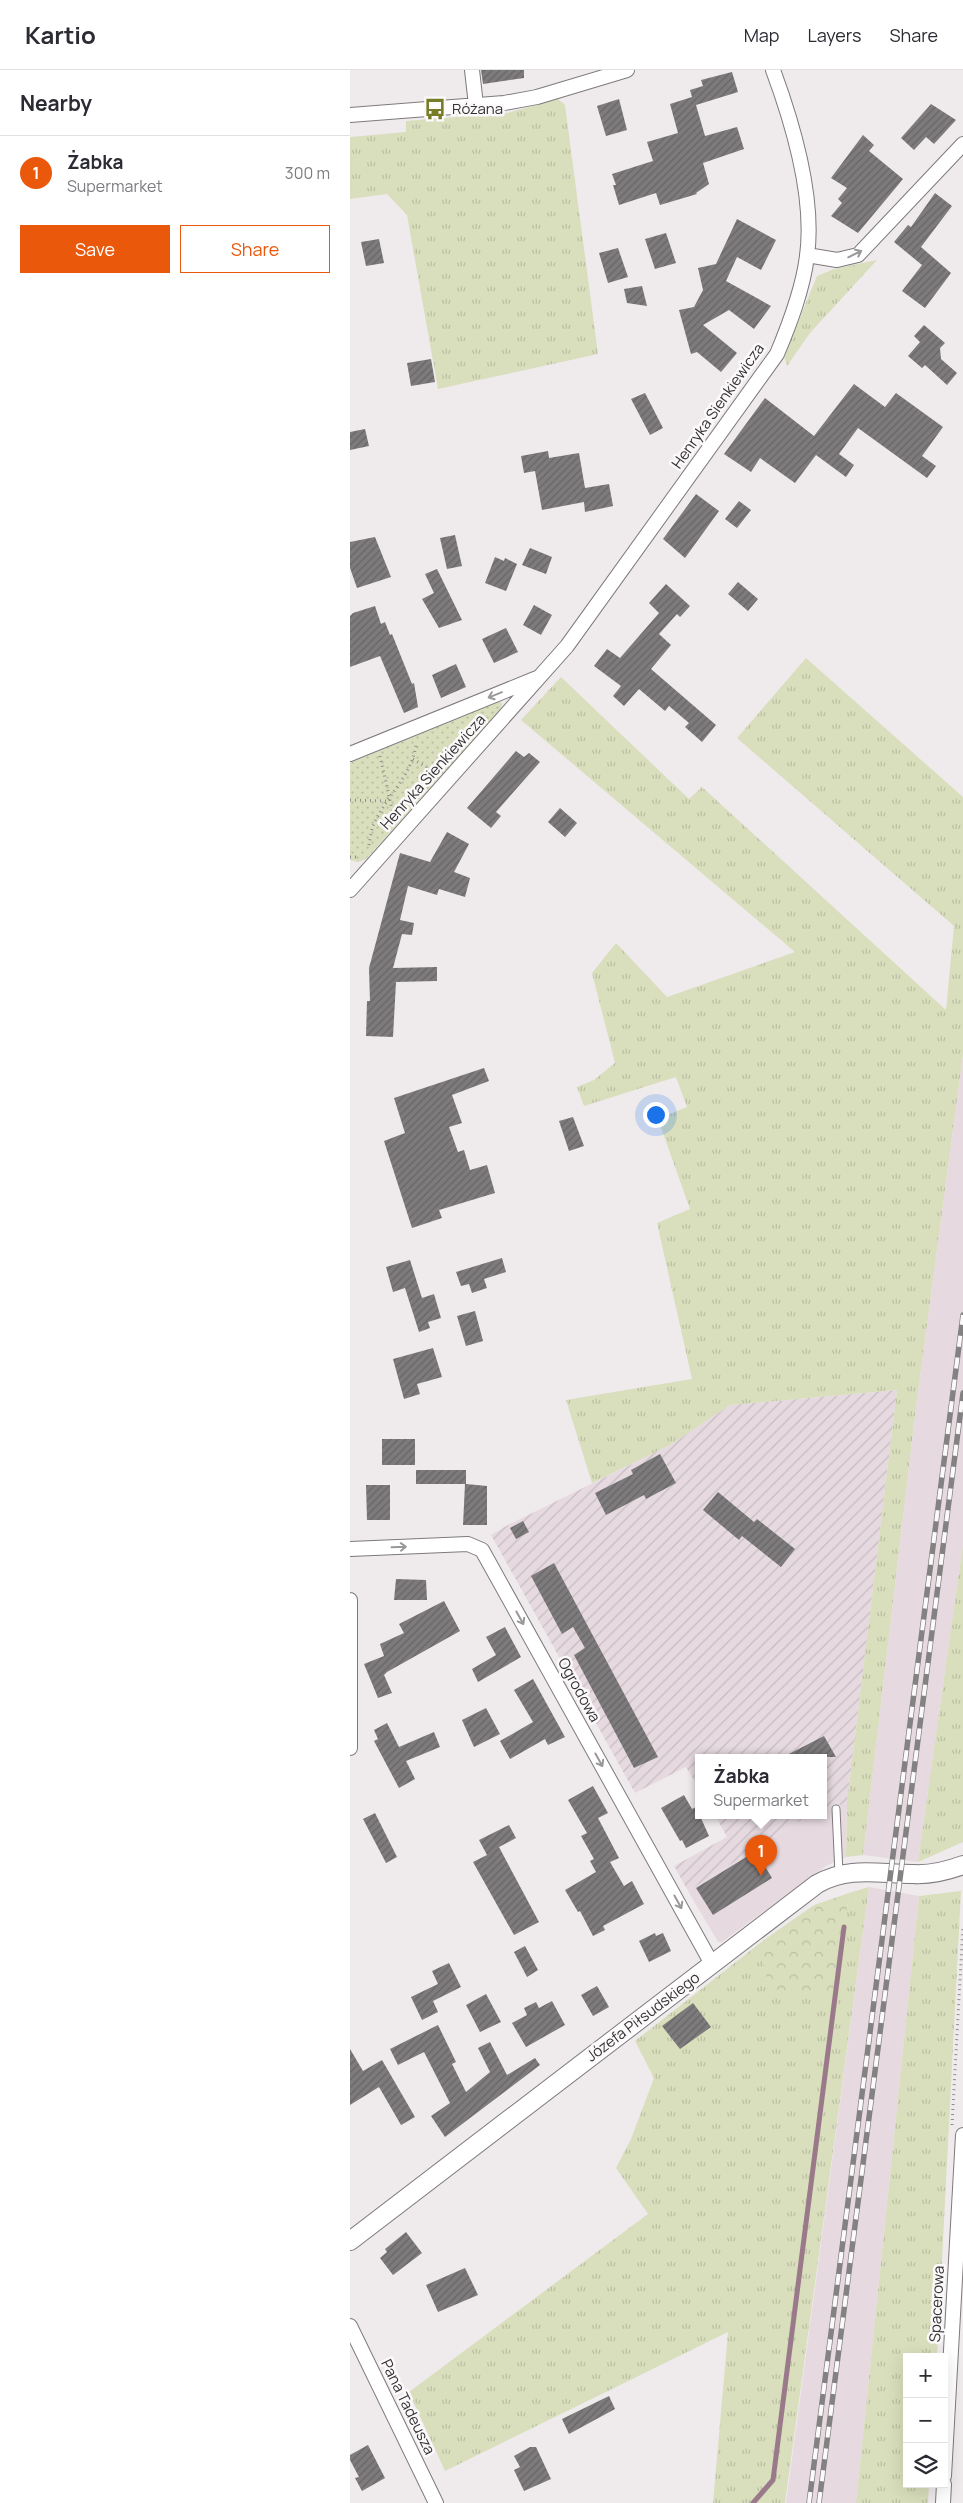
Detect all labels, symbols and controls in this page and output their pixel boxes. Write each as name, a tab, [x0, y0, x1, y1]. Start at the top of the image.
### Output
text: Kartio	[25, 18, 96, 51]
text: Map	[744, 23, 779, 47]
text: Layers	[807, 23, 861, 47]
text: Share	[889, 23, 938, 47]
text: Nearby	[20, 89, 92, 117]
bus stop icon: Różana	[422, 96, 448, 122]
place label: Różana	[452, 98, 503, 119]
text: Żabka	[67, 149, 123, 175]
text: 1	[32, 162, 40, 184]
text: 300 m	[285, 162, 330, 184]
text: Supermarket	[67, 175, 163, 197]
button: Save	[20, 225, 170, 273]
button: Share	[180, 225, 330, 273]
one-way arrow	[847, 249, 862, 259]
street label: Henryka Sienkiewicza	[666, 339, 769, 473]
one-way arrow	[488, 691, 503, 700]
street label: Henryka Sienkiewicza	[375, 709, 490, 834]
your location	[643, 1102, 669, 1128]
one-way arrow	[390, 1542, 406, 1551]
one-way arrow	[516, 1610, 526, 1624]
street label: Ogrodowa	[553, 1654, 606, 1726]
one-way arrow	[594, 1752, 604, 1767]
popup	[695, 1754, 827, 1819]
text: Żabka	[713, 1763, 770, 1789]
text: Supermarket	[713, 1789, 809, 1811]
pin: 1	[745, 1835, 777, 1876]
one-way arrow	[673, 1894, 683, 1909]
street label: Józefa Piłsudskiego	[582, 1967, 704, 2066]
street label: Spacerowa	[924, 2265, 949, 2343]
map controls	[903, 2353, 948, 2488]
button: +	[903, 2353, 948, 2398]
street label: Pana Tadeusza	[376, 2356, 441, 2458]
button: −	[903, 2398, 948, 2443]
button: layers	[903, 2443, 948, 2488]

